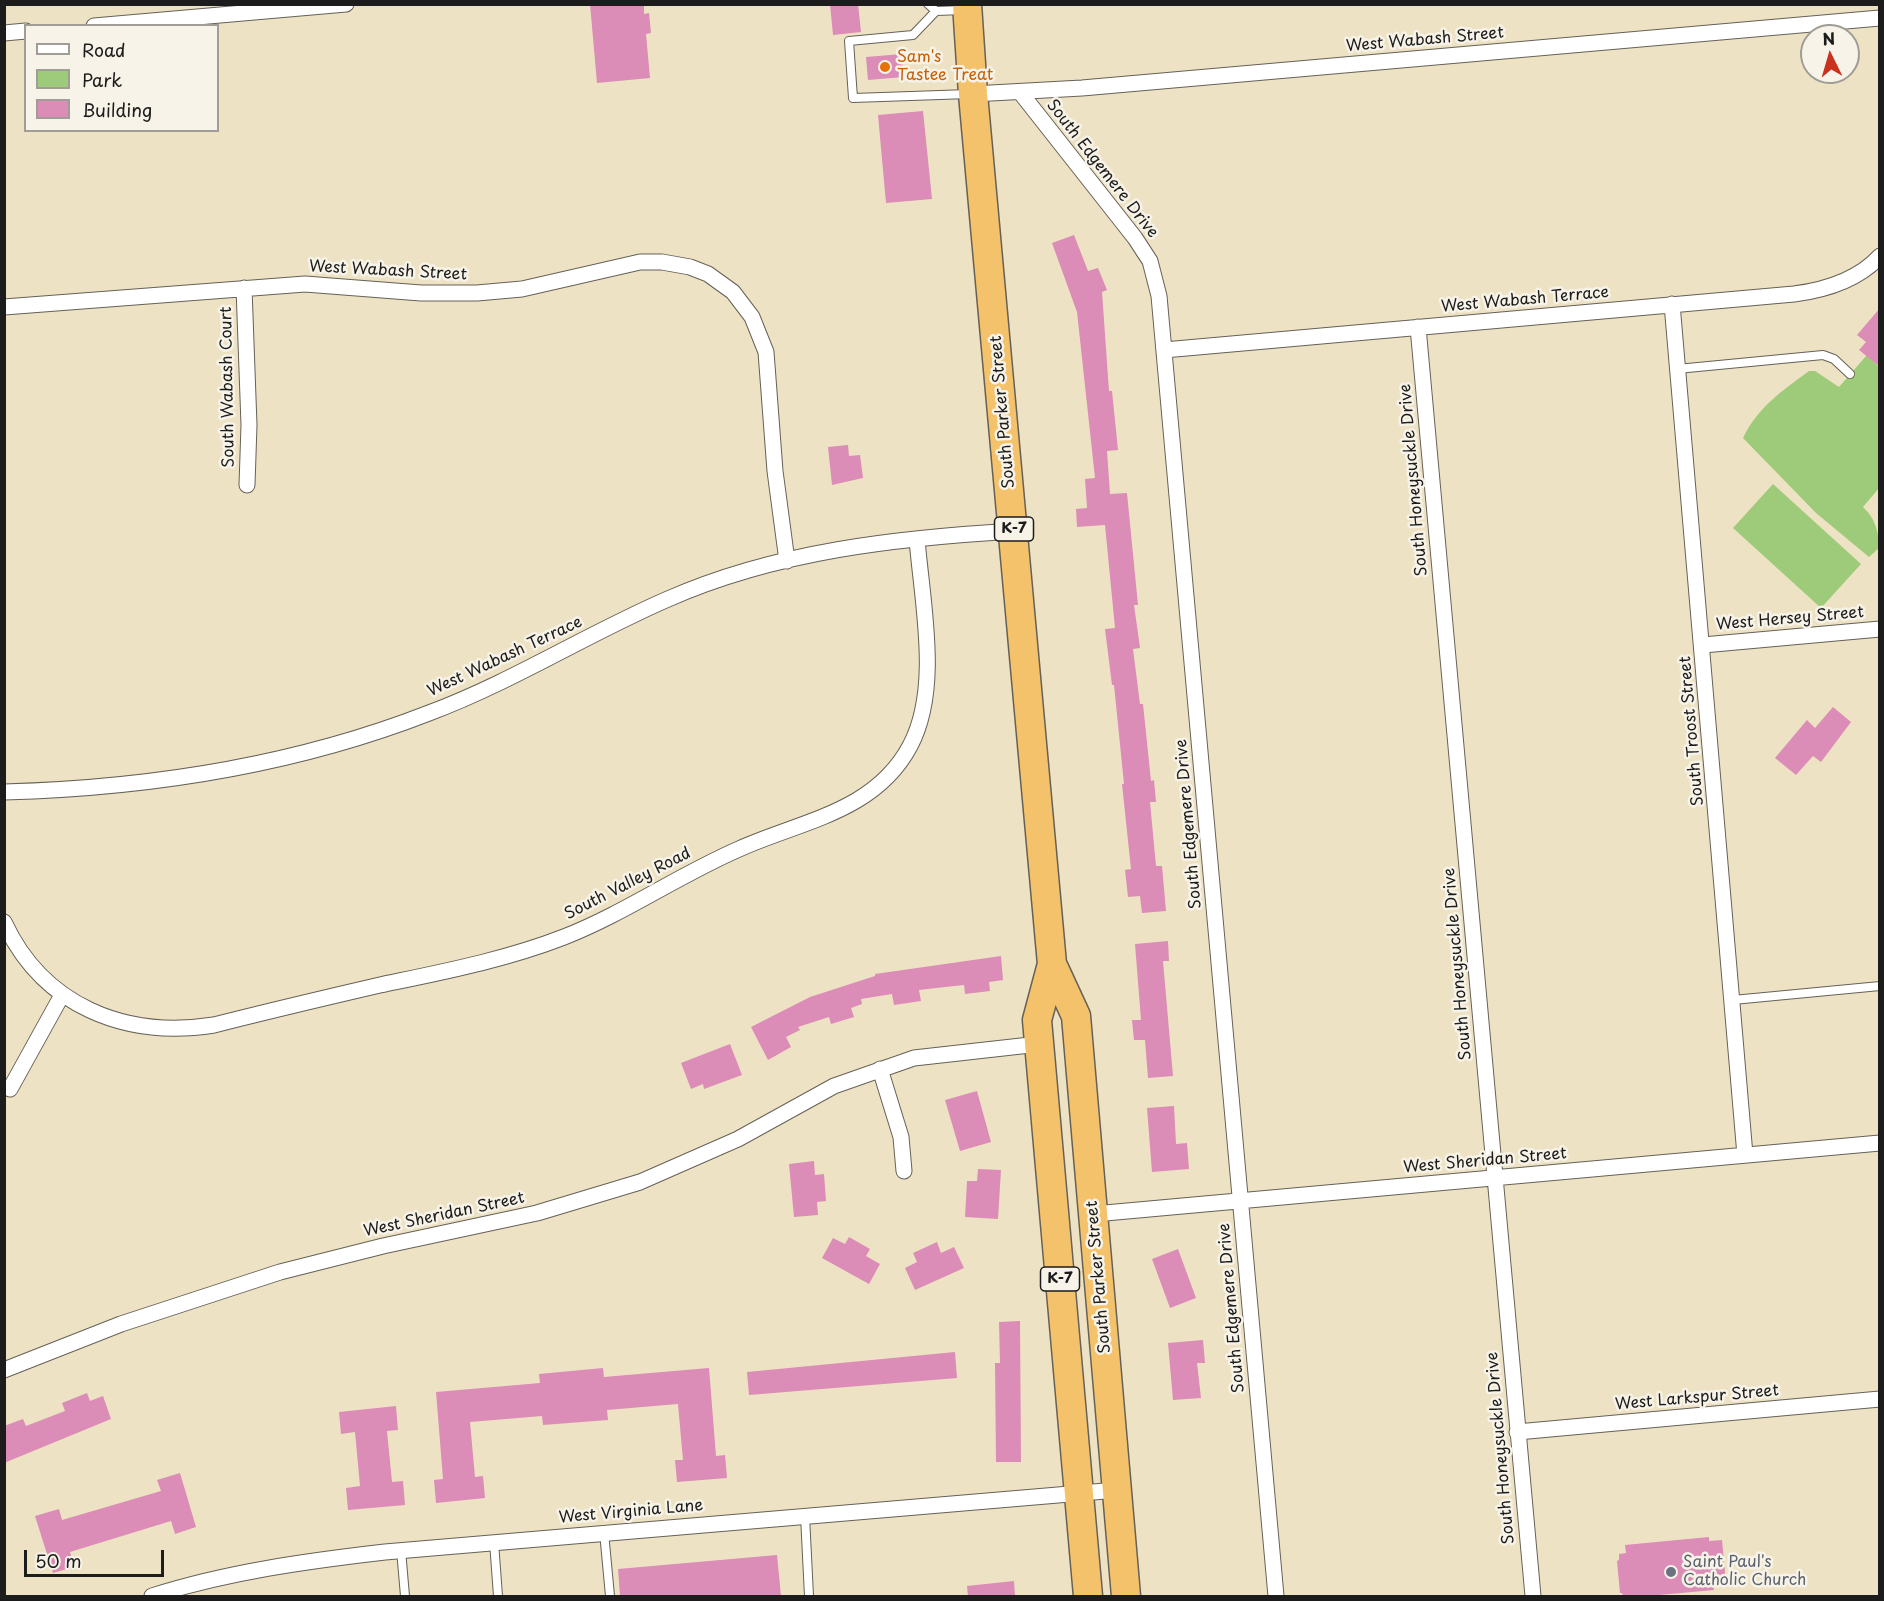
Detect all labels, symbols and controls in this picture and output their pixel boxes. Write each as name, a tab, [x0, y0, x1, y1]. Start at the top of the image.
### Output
legend	[24, 24, 219, 132]
street label: West Wabash Street	[1345, 24, 1505, 56]
north arrow	[1800, 24, 1860, 84]
text: N	[1821, 26, 1836, 51]
text: Road	[82, 36, 126, 63]
place label: Sam's Tastee Treat	[897, 48, 993, 86]
marker: Sam's Tastee Treat	[878, 60, 892, 74]
text: Park	[82, 66, 122, 93]
text: Building	[82, 96, 152, 123]
street label: South Edgemere Drive	[1042, 96, 1162, 242]
street label: West Wabash Street	[308, 257, 468, 285]
street label: West Wabash Terrace	[1440, 283, 1610, 317]
street label: South Wabash Court	[217, 306, 239, 468]
street label: South Parker Street	[987, 335, 1019, 489]
street label: South Honeysuckle Drive	[1396, 383, 1432, 577]
road number: K-7	[994, 517, 1034, 541]
street label: West Hersey Street	[1715, 603, 1865, 635]
street label: West Wabash Terrace	[425, 613, 585, 701]
street label: South Troost Street	[1676, 655, 1708, 807]
street label: South Edgemere Drive	[1172, 738, 1206, 910]
street label: South Valley Road	[562, 844, 694, 924]
street label: South Honeysuckle Drive	[1440, 867, 1476, 1061]
street label: West Sheridan Street	[1402, 1144, 1568, 1178]
street label: West Sheridan Street	[362, 1189, 526, 1241]
street label: South Parker Street	[1083, 1200, 1115, 1354]
street label: South Edgemere Drive	[1215, 1222, 1249, 1394]
road number: K-7	[1040, 1267, 1080, 1291]
street label: South Honeysuckle Drive	[1483, 1351, 1519, 1545]
street label: West Larkspur Street	[1614, 1381, 1780, 1415]
street label: West Virginia Lane	[558, 1496, 704, 1528]
scale bar	[27, 1538, 166, 1576]
text: 50 m	[35, 1547, 82, 1574]
place label: Saint Paul's Catholic Church	[1683, 1553, 1806, 1591]
marker: Saint Paul's Catholic Church	[1664, 1565, 1678, 1579]

